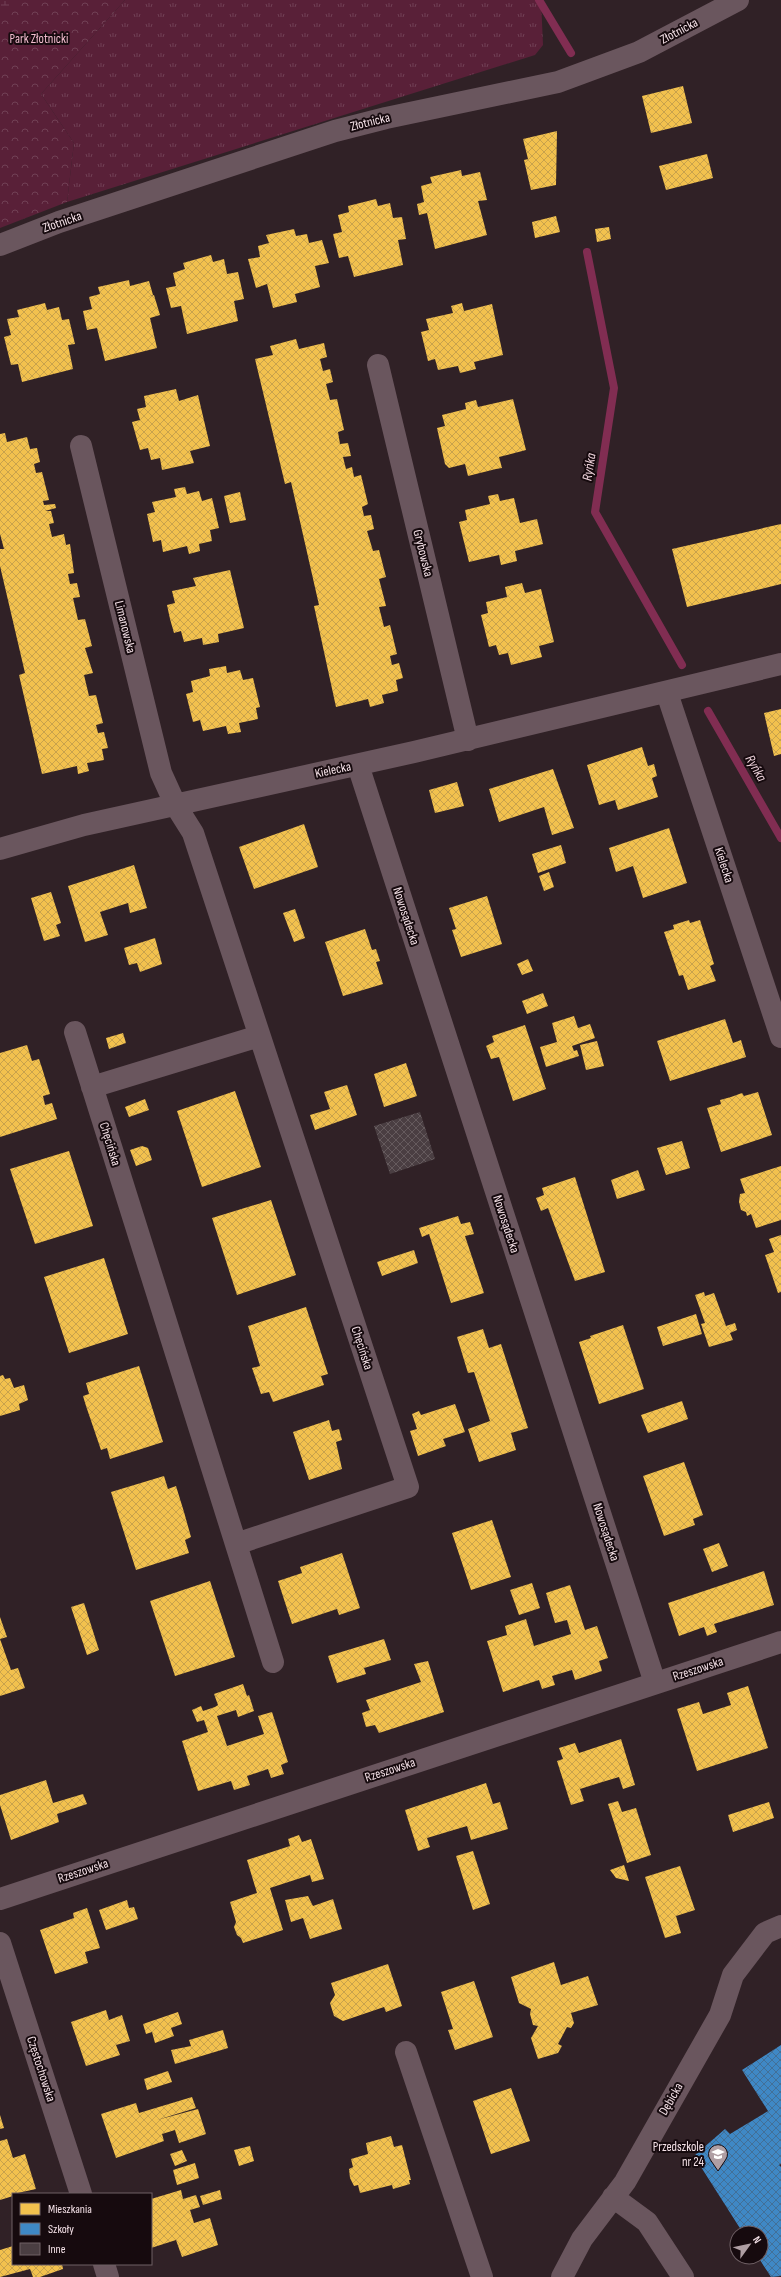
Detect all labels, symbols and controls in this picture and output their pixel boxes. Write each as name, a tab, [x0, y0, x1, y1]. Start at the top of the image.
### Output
street label: Złotnicka	[657, 14, 701, 48]
park label: Park Złotnicki	[10, 31, 68, 47]
street label: Złotnicka	[348, 109, 392, 135]
street label: Złotnicka	[40, 208, 84, 236]
water label: Ryńka	[578, 452, 600, 482]
street label: Grybowska	[409, 528, 437, 578]
street label: Limanowska	[111, 599, 139, 655]
water label: Ryńka	[742, 752, 771, 785]
street label: Kielecka	[314, 758, 352, 782]
street label: Kielecka	[711, 845, 737, 885]
street label: Nowosądecka	[389, 885, 423, 947]
street label: Chęcińska	[96, 1120, 124, 1168]
street label: Nowosądecka	[489, 1193, 523, 1255]
street label: Chęcińska	[347, 1324, 377, 1372]
street label: Nowosądecka	[589, 1501, 623, 1563]
street label: Rzeszowska	[671, 1653, 725, 1685]
street label: Rzeszowska	[363, 1754, 417, 1786]
street label: Rzeszowska	[56, 1855, 110, 1887]
street label: Częstochowska	[23, 2034, 59, 2104]
street label: Dębicka	[655, 2080, 687, 2118]
place label: Przedszkole nr 24	[653, 2139, 705, 2170]
school or university icon: Przedszkole nr 24	[707, 2143, 729, 2171]
legend	[12, 2193, 152, 2265]
text: Mieszkania	[48, 2202, 92, 2217]
text: Szkoły	[48, 2222, 74, 2237]
north arrow	[729, 2225, 769, 2265]
text: N	[750, 2234, 764, 2246]
text: Inne	[48, 2242, 66, 2257]

